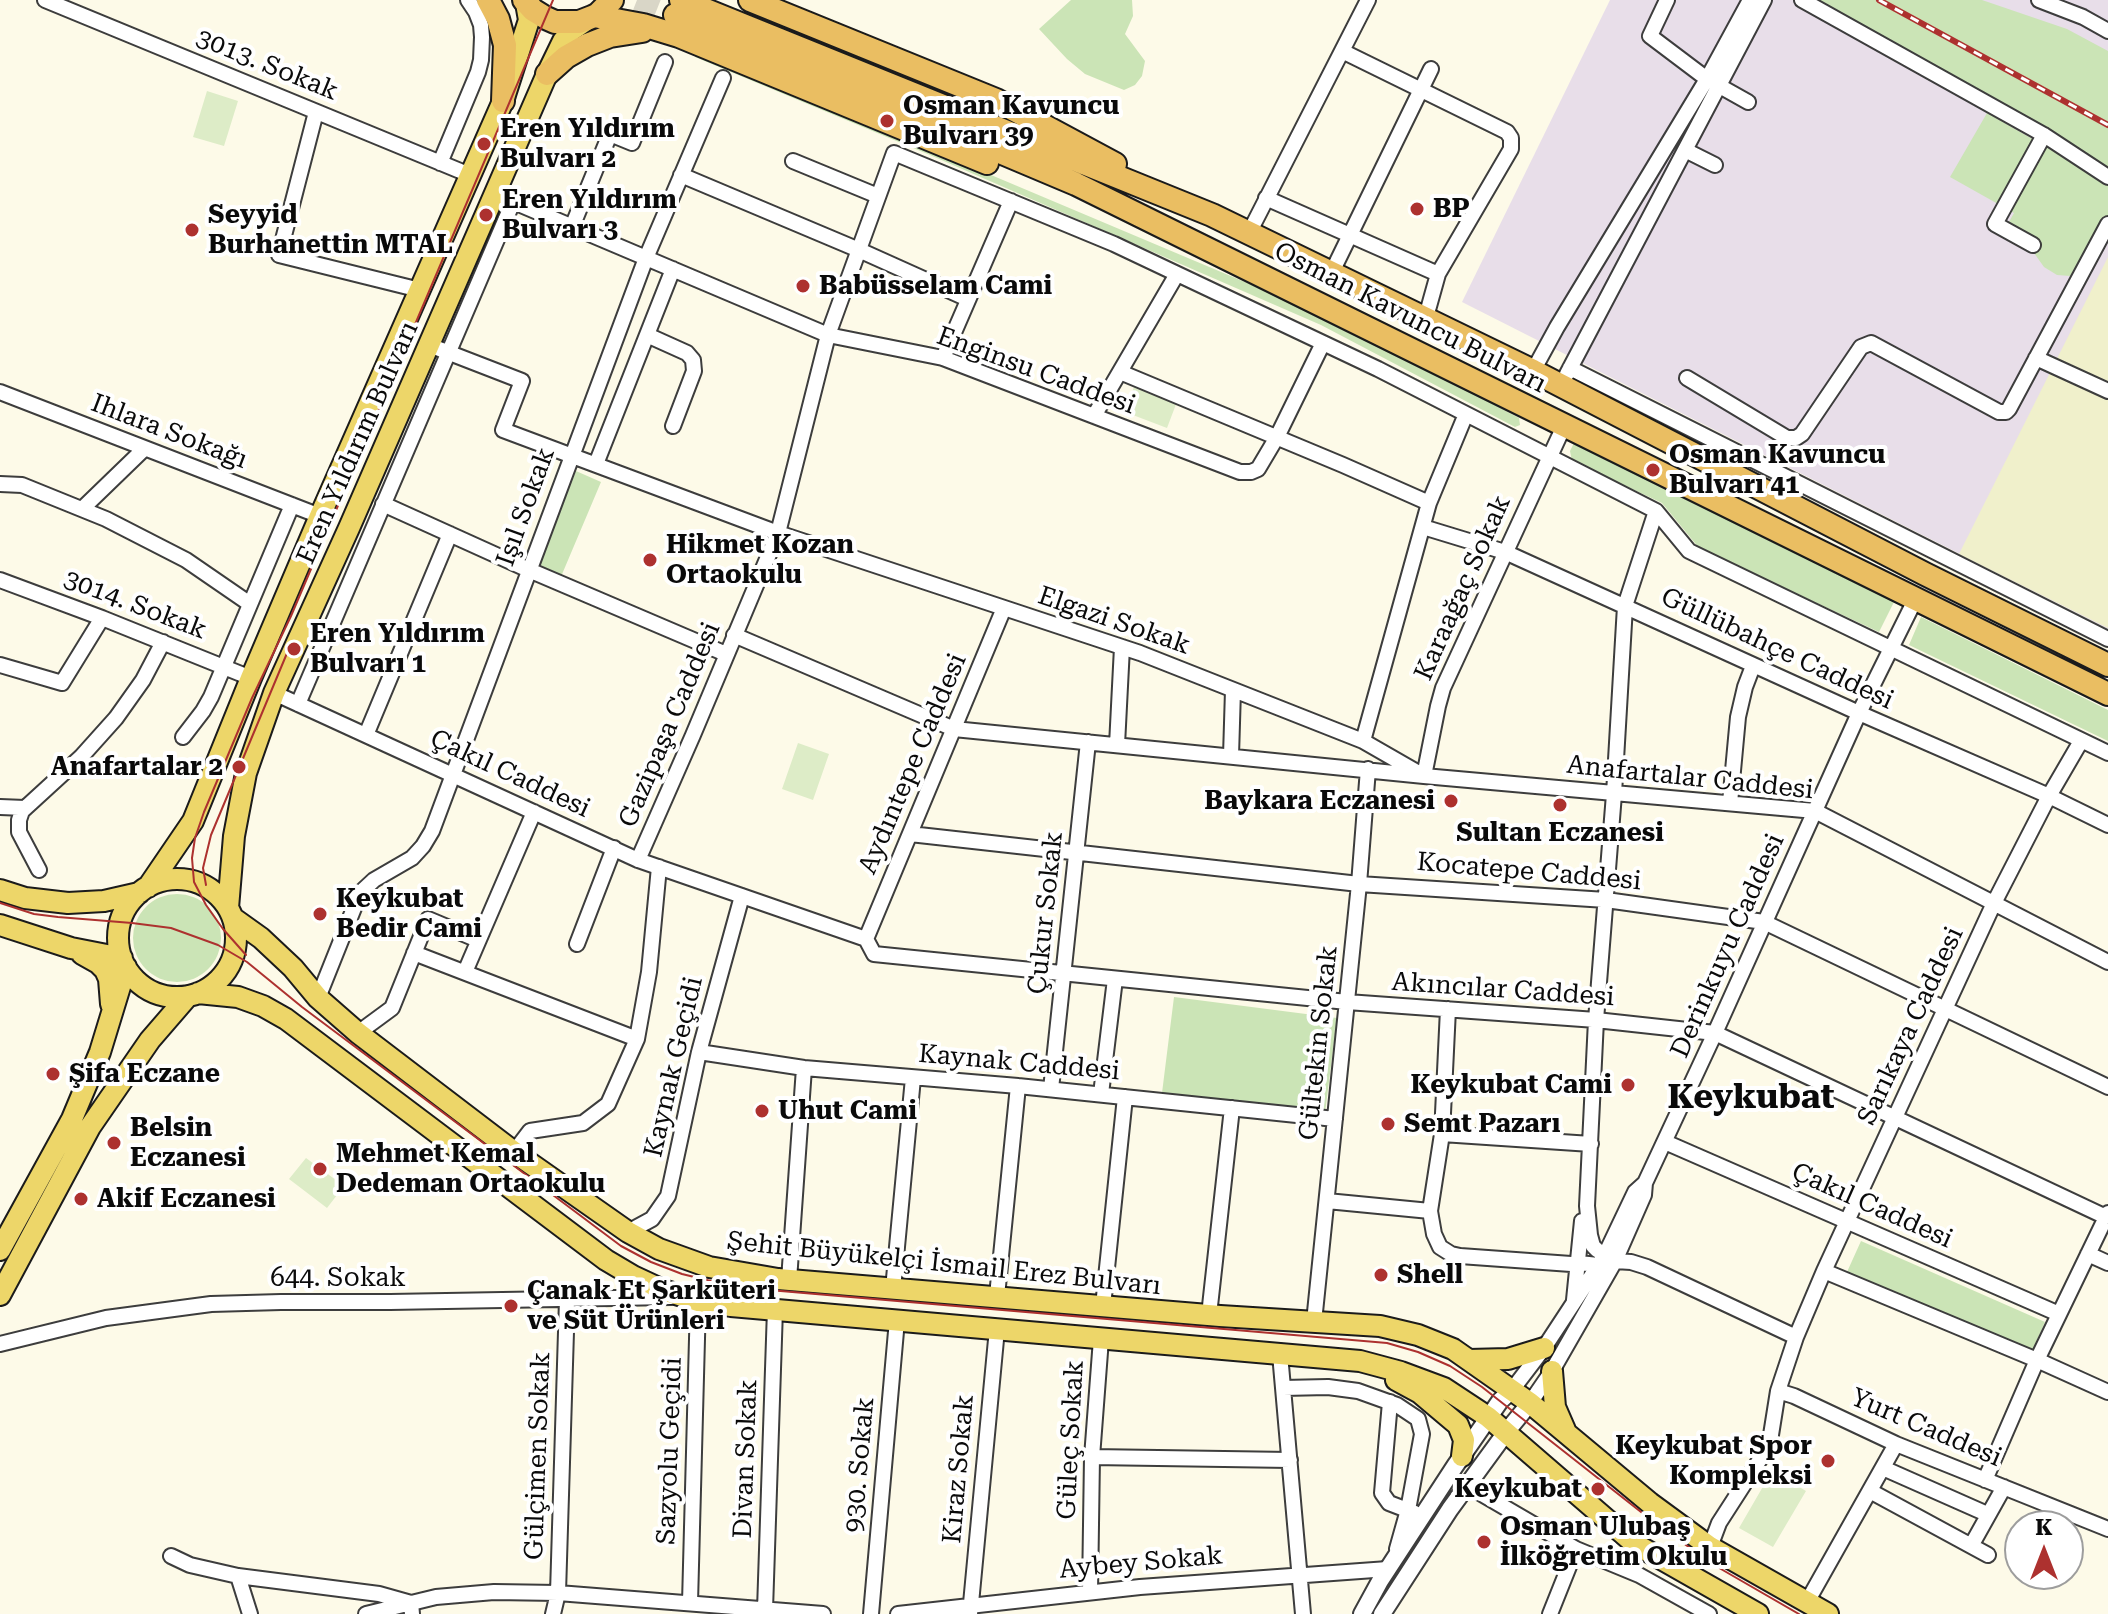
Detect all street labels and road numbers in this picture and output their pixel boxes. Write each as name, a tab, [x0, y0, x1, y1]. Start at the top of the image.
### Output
street label: 3013. Sokak	[192, 22, 342, 108]
street label: Osman Kavuncu Bulvarı	[1269, 236, 1551, 400]
street label: Eren Yıldırım Bulvarı	[290, 317, 426, 569]
street label: Enginsu Caddesi	[932, 321, 1140, 421]
street label: Ihlara Sokağı	[87, 388, 251, 476]
street label: Işıl Sokak	[490, 444, 562, 570]
street label: Karaağaç Sokak	[1408, 491, 1518, 685]
street label: 3014. Sokak	[59, 564, 211, 646]
street label: Elgazi Sokak	[1034, 580, 1194, 662]
street label: Güllübahçe Caddesi	[1656, 581, 1898, 717]
street label: Gazipaşa Caddesi	[613, 618, 727, 832]
street label: Aydıntepe Caddesi	[852, 649, 974, 879]
street label: Çakıl Caddesi	[425, 723, 595, 825]
street label: Anafartalar Caddesi	[1565, 750, 1815, 806]
street label: Derinkuyu Caddesi	[1665, 829, 1791, 1063]
street label: Çukur Sokak	[1022, 830, 1070, 996]
street label: Kocatepe Caddesi	[1416, 847, 1642, 897]
street label: Sarıkaya Caddesi	[1852, 922, 1970, 1130]
street label: Gültekin Sokak	[1293, 944, 1345, 1142]
street label: Akıncılar Caddesi	[1391, 967, 1615, 1013]
street label: Kaynak Geçidi	[638, 974, 710, 1160]
street label: Kaynak Caddesi	[917, 1039, 1121, 1087]
street label: Çakıl Caddesi	[1787, 1157, 1957, 1255]
street label: Şehit Büyükelçi İsmail Erez Bulvarı	[725, 1226, 1163, 1302]
street label: 644. Sokak	[270, 1262, 406, 1294]
street label: Gülçimen Sokak	[519, 1352, 557, 1560]
street label: Sazyolu Geçidi	[651, 1357, 689, 1545]
street label: Güleç Sokak	[1051, 1360, 1091, 1520]
street label: Divan Sokak	[728, 1379, 764, 1539]
street label: Yurt Caddesi	[1846, 1382, 2006, 1474]
street label: Kiraz Sokak	[937, 1393, 981, 1545]
street label: 930. Sokak	[839, 1396, 881, 1534]
street label: Aybey Sokak	[1058, 1540, 1224, 1586]

